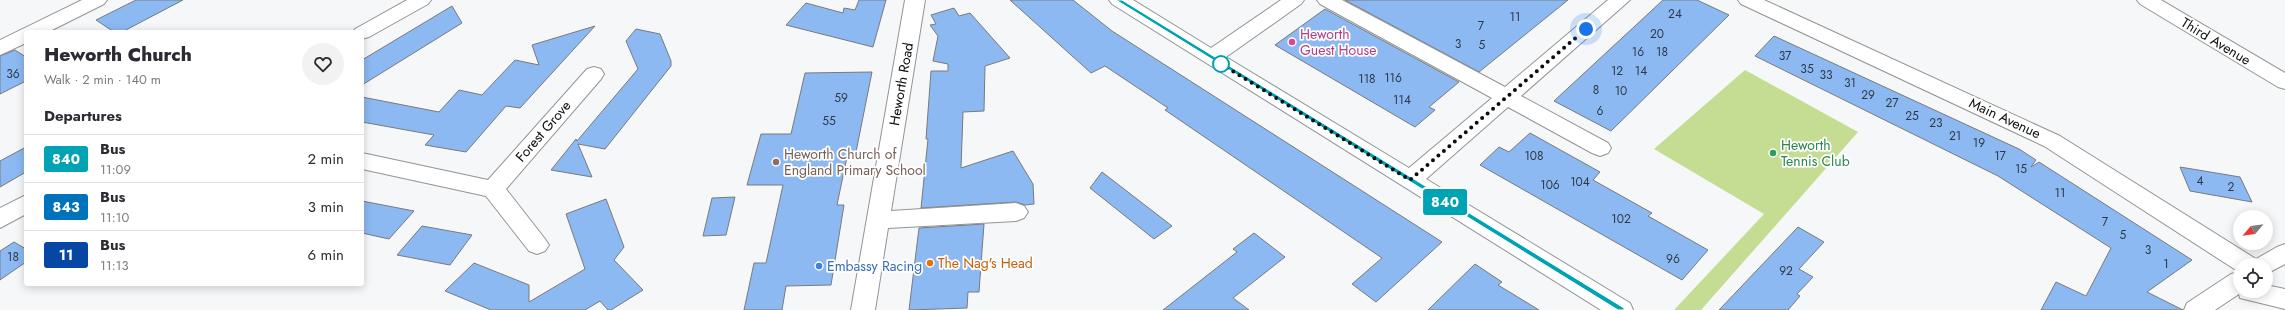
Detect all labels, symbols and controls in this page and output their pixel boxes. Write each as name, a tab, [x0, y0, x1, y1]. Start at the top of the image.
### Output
house number: 24	[1668, 5, 1682, 23]
house number: 11	[1510, 8, 1520, 26]
street label: Third Avenue	[2177, 12, 2255, 70]
house number: 7	[1478, 17, 1485, 35]
your location	[1576, 19, 1596, 39]
place label: Heworth Guest House	[1300, 24, 1376, 60]
house number: 20	[1650, 25, 1664, 43]
house number: 3	[1455, 35, 1462, 53]
house number: 5	[1479, 36, 1486, 54]
marker: Heworth Guest House	[1287, 37, 1297, 47]
text: Heworth Church	[44, 41, 192, 68]
street label: Heworth Road	[884, 41, 918, 127]
button: heart	[302, 43, 344, 85]
house number: 16	[1632, 43, 1644, 61]
house number: 18	[1656, 43, 1668, 61]
house number: 37	[1779, 47, 1792, 65]
unlabelled marker	[1212, 55, 1230, 73]
house number: 35	[1800, 60, 1814, 78]
house number: 12	[1611, 62, 1623, 80]
house number: 14	[1635, 62, 1647, 80]
house number: 36	[6, 65, 20, 83]
house number: 33	[1819, 66, 1833, 84]
house number: 116	[1384, 69, 1402, 87]
text: Walk · 2 min · 140 m	[44, 70, 161, 89]
house number: 118	[1358, 70, 1376, 88]
house number: 31	[1844, 74, 1856, 92]
house number: 8	[1593, 81, 1599, 99]
house number: 10	[1615, 82, 1627, 100]
house number: 29	[1861, 86, 1875, 104]
house number: 59	[834, 89, 848, 107]
house number: 114	[1393, 91, 1411, 109]
street label: Main Avenue	[1966, 93, 2044, 143]
house number: 27	[1885, 94, 1899, 112]
street label: Forest Grove	[511, 96, 575, 166]
house number: 6	[1597, 102, 1604, 120]
text: Departures	[44, 105, 122, 127]
house number: 25	[1905, 107, 1919, 125]
house number: 55	[822, 112, 836, 130]
house number: 23	[1929, 114, 1943, 132]
house number: 21	[1949, 127, 1961, 145]
house number: 19	[1973, 134, 1985, 152]
place label: Heworth Tennis Club	[1781, 135, 1850, 171]
text: Bus	[100, 138, 125, 160]
place label: Heworth Church of England Primary School	[784, 144, 926, 180]
house number: 108	[1524, 147, 1544, 165]
house number: 17	[1994, 147, 2007, 165]
text: 2 min	[307, 148, 344, 170]
marker: Heworth Tennis Club	[1768, 148, 1778, 158]
text: 840	[52, 149, 80, 169]
marker: Heworth Church of England Primary School	[771, 157, 781, 167]
text: 11:09	[100, 160, 131, 179]
house number: 15	[2015, 160, 2027, 178]
house number: 4	[2197, 172, 2204, 190]
house number: 104	[1570, 173, 1590, 191]
house number: 106	[1540, 176, 1560, 194]
house number: 2	[2228, 178, 2235, 196]
house number: 11	[2055, 184, 2065, 202]
text: Bus	[100, 186, 125, 208]
line badge: 840	[1422, 189, 1468, 215]
text: 840	[1431, 192, 1459, 212]
text: 3 min	[308, 196, 344, 218]
text: 843	[52, 197, 80, 217]
text: 11:10	[100, 208, 129, 227]
house number: 102	[1611, 210, 1631, 228]
north arrow	[2233, 210, 2273, 250]
map controls	[2233, 210, 2273, 298]
house number: 7	[2102, 213, 2109, 231]
house number: 5	[2120, 226, 2127, 244]
text: Bus	[100, 234, 125, 256]
house number: 3	[2145, 241, 2152, 259]
text: 6 min	[307, 244, 344, 266]
text: 11	[59, 245, 73, 265]
house number: 18	[7, 248, 19, 266]
house number: 96	[1666, 250, 1680, 268]
place label: The Nag's Head	[938, 253, 1033, 273]
house number: 1	[2163, 255, 2169, 273]
text: 11:13	[100, 256, 129, 275]
place label: Embassy Racing	[827, 256, 922, 276]
marker: The Nag's Head	[925, 258, 935, 268]
button: locate	[2233, 258, 2273, 298]
marker: Embassy Racing	[814, 261, 824, 271]
house number: 92	[1779, 262, 1793, 280]

